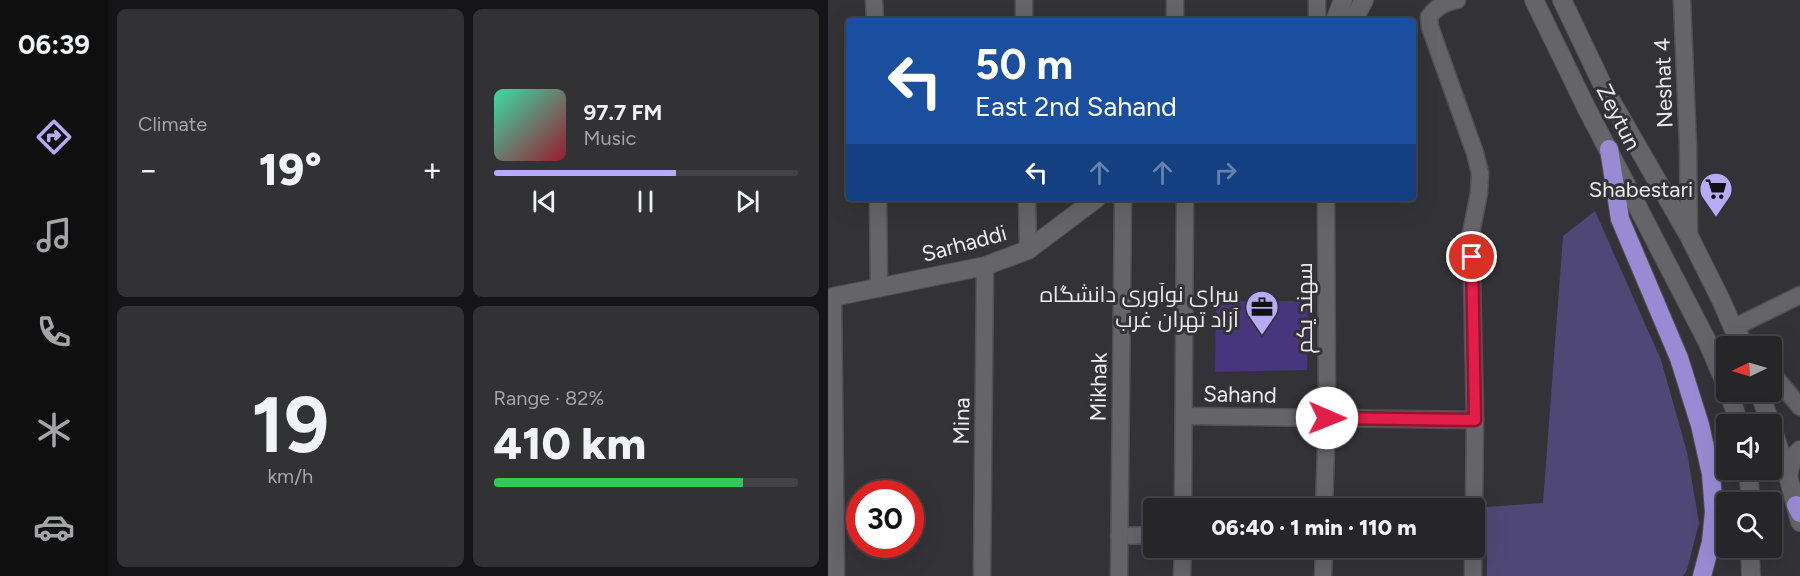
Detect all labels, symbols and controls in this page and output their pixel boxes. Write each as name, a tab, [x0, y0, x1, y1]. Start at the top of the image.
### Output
text: 06:39	[18, 28, 90, 61]
street label: Neshat 4	[1648, 37, 1679, 129]
text: 50 m	[975, 39, 1073, 90]
icon: left	[876, 42, 954, 120]
street label: Zeytun	[1591, 80, 1647, 155]
text: East 2nd Sahand	[975, 90, 1177, 123]
text: 97.7 FM	[584, 99, 662, 126]
text: Climate	[138, 112, 207, 136]
icon: directions	[33, 116, 75, 158]
text: Music	[584, 126, 636, 150]
text: 19°	[259, 142, 322, 196]
text: −	[138, 150, 159, 189]
text: +	[422, 150, 443, 189]
icon: left	[1020, 156, 1053, 189]
icon: ahead	[1083, 156, 1116, 189]
icon: ahead	[1146, 156, 1179, 189]
icon: right	[1209, 156, 1242, 189]
supermarket icon: Shabestari	[1698, 171, 1734, 218]
place label: Shabestari	[1589, 176, 1693, 203]
icon: previous	[528, 185, 561, 218]
icon: pause	[629, 185, 662, 218]
icon: next	[731, 185, 764, 218]
icon: music	[33, 214, 75, 256]
street label: Sarhaddi	[919, 219, 1009, 268]
pin	[1446, 231, 1497, 282]
icon: arrive	[1455, 240, 1488, 273]
street label: سهند يكم	[1291, 262, 1320, 354]
place label: سرای نوآوری دانشگاه آزاد تهران غرب	[1040, 281, 1239, 333]
office icon: سرای نوآوری دانشگاه آزاد تهران غرب	[1244, 289, 1280, 336]
icon: phone	[33, 311, 75, 353]
north arrow	[1716, 336, 1782, 402]
map controls	[1716, 336, 1782, 558]
street label: Mikhak	[1084, 352, 1113, 422]
text: 19	[251, 378, 329, 472]
street label: Sahand	[1203, 380, 1277, 409]
text: Range · 82%	[494, 386, 604, 410]
position arrow	[1295, 386, 1359, 450]
street label: Mina	[948, 397, 975, 445]
icon: climate	[33, 409, 75, 451]
button: sound	[1716, 414, 1782, 480]
text: 410 km	[494, 416, 646, 470]
text: km/h	[267, 464, 313, 488]
speed limit sign: 30	[846, 480, 924, 558]
button: search	[1716, 492, 1782, 558]
icon: car	[33, 506, 75, 548]
text: 06:40 · 1 min · 110 m	[1211, 514, 1417, 541]

